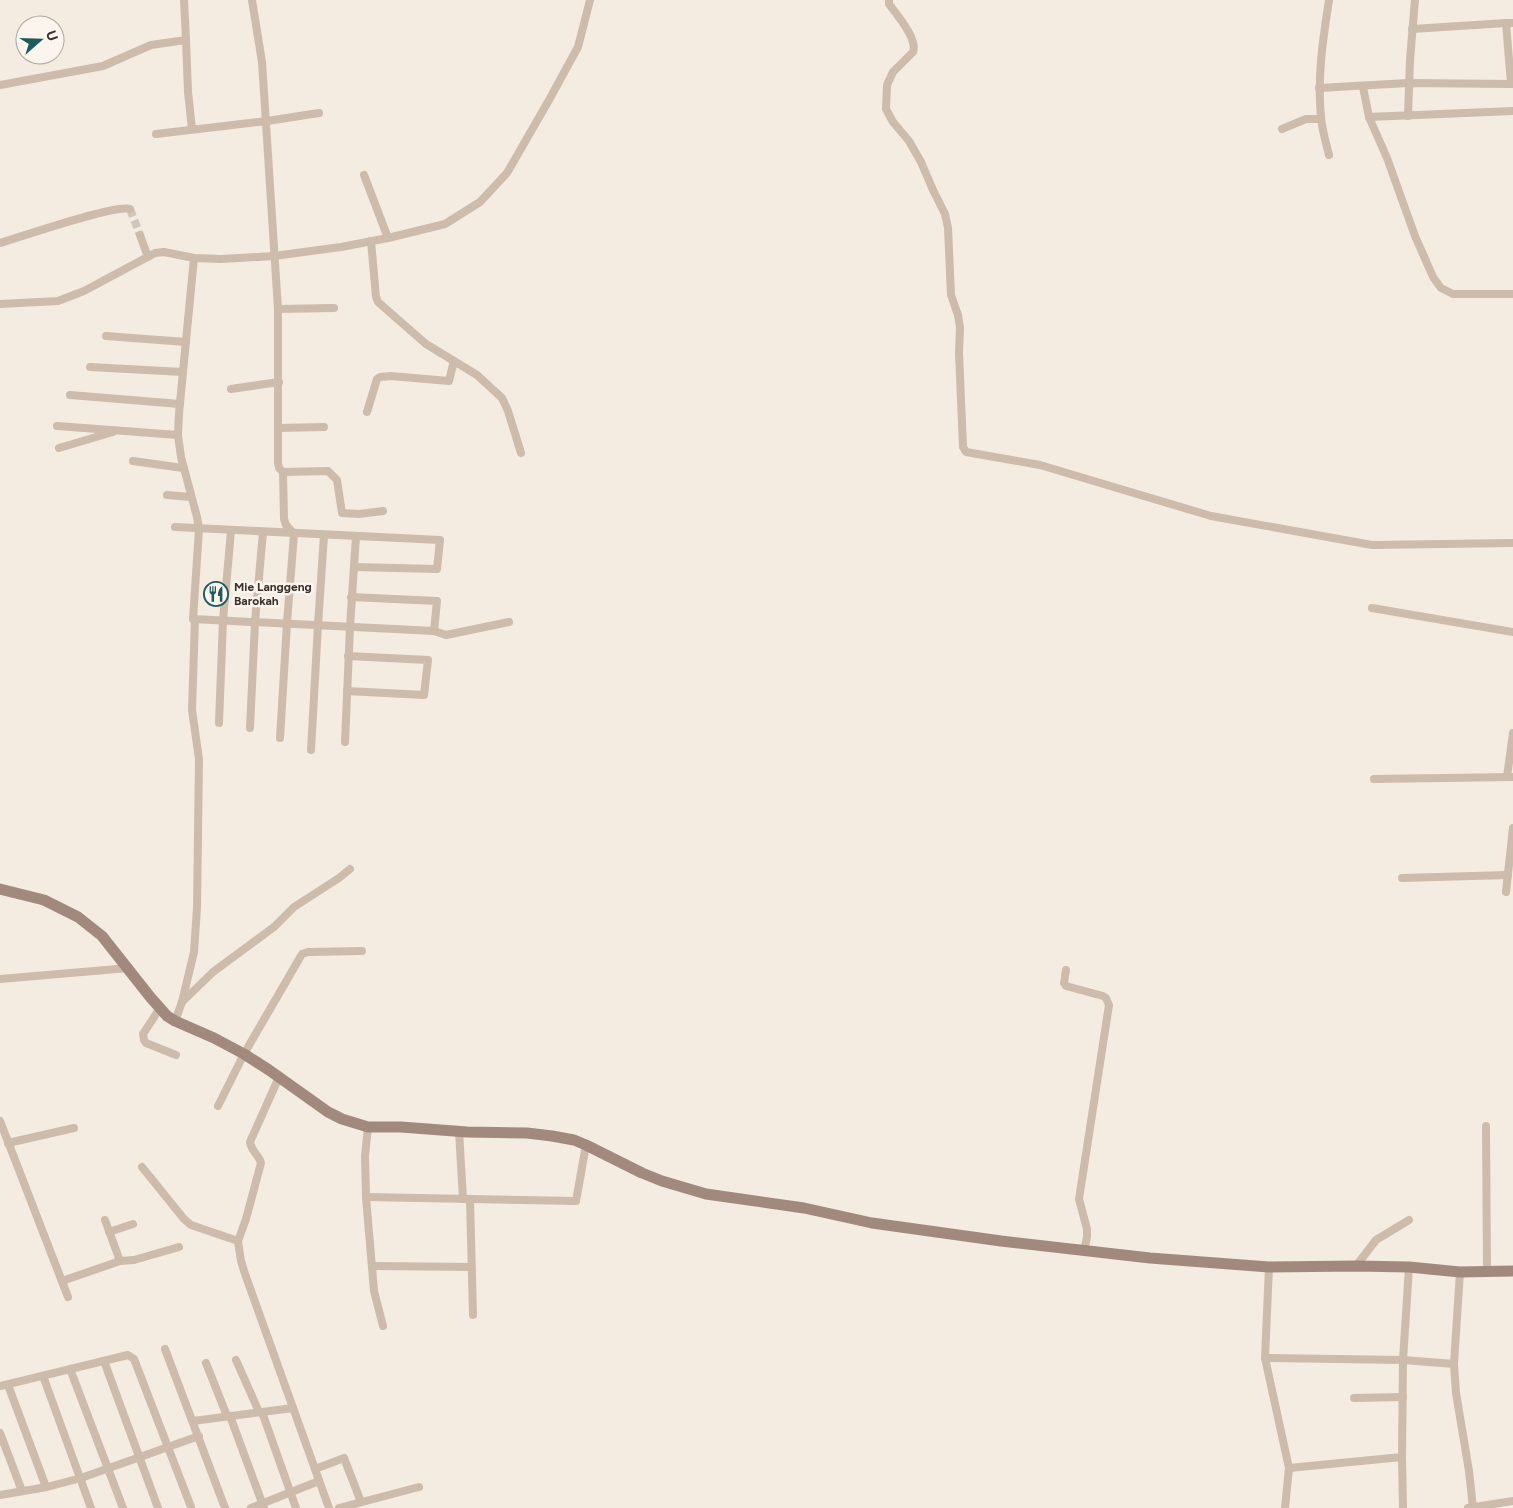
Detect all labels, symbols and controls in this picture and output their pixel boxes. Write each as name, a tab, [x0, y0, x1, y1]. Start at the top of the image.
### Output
north arrow	[15, 15, 65, 65]
text: U	[42, 28, 61, 43]
place label: Mie Langgeng Barokah	[234, 580, 312, 608]
restaurant icon: Mie Langgeng Barokah	[203, 581, 229, 607]

